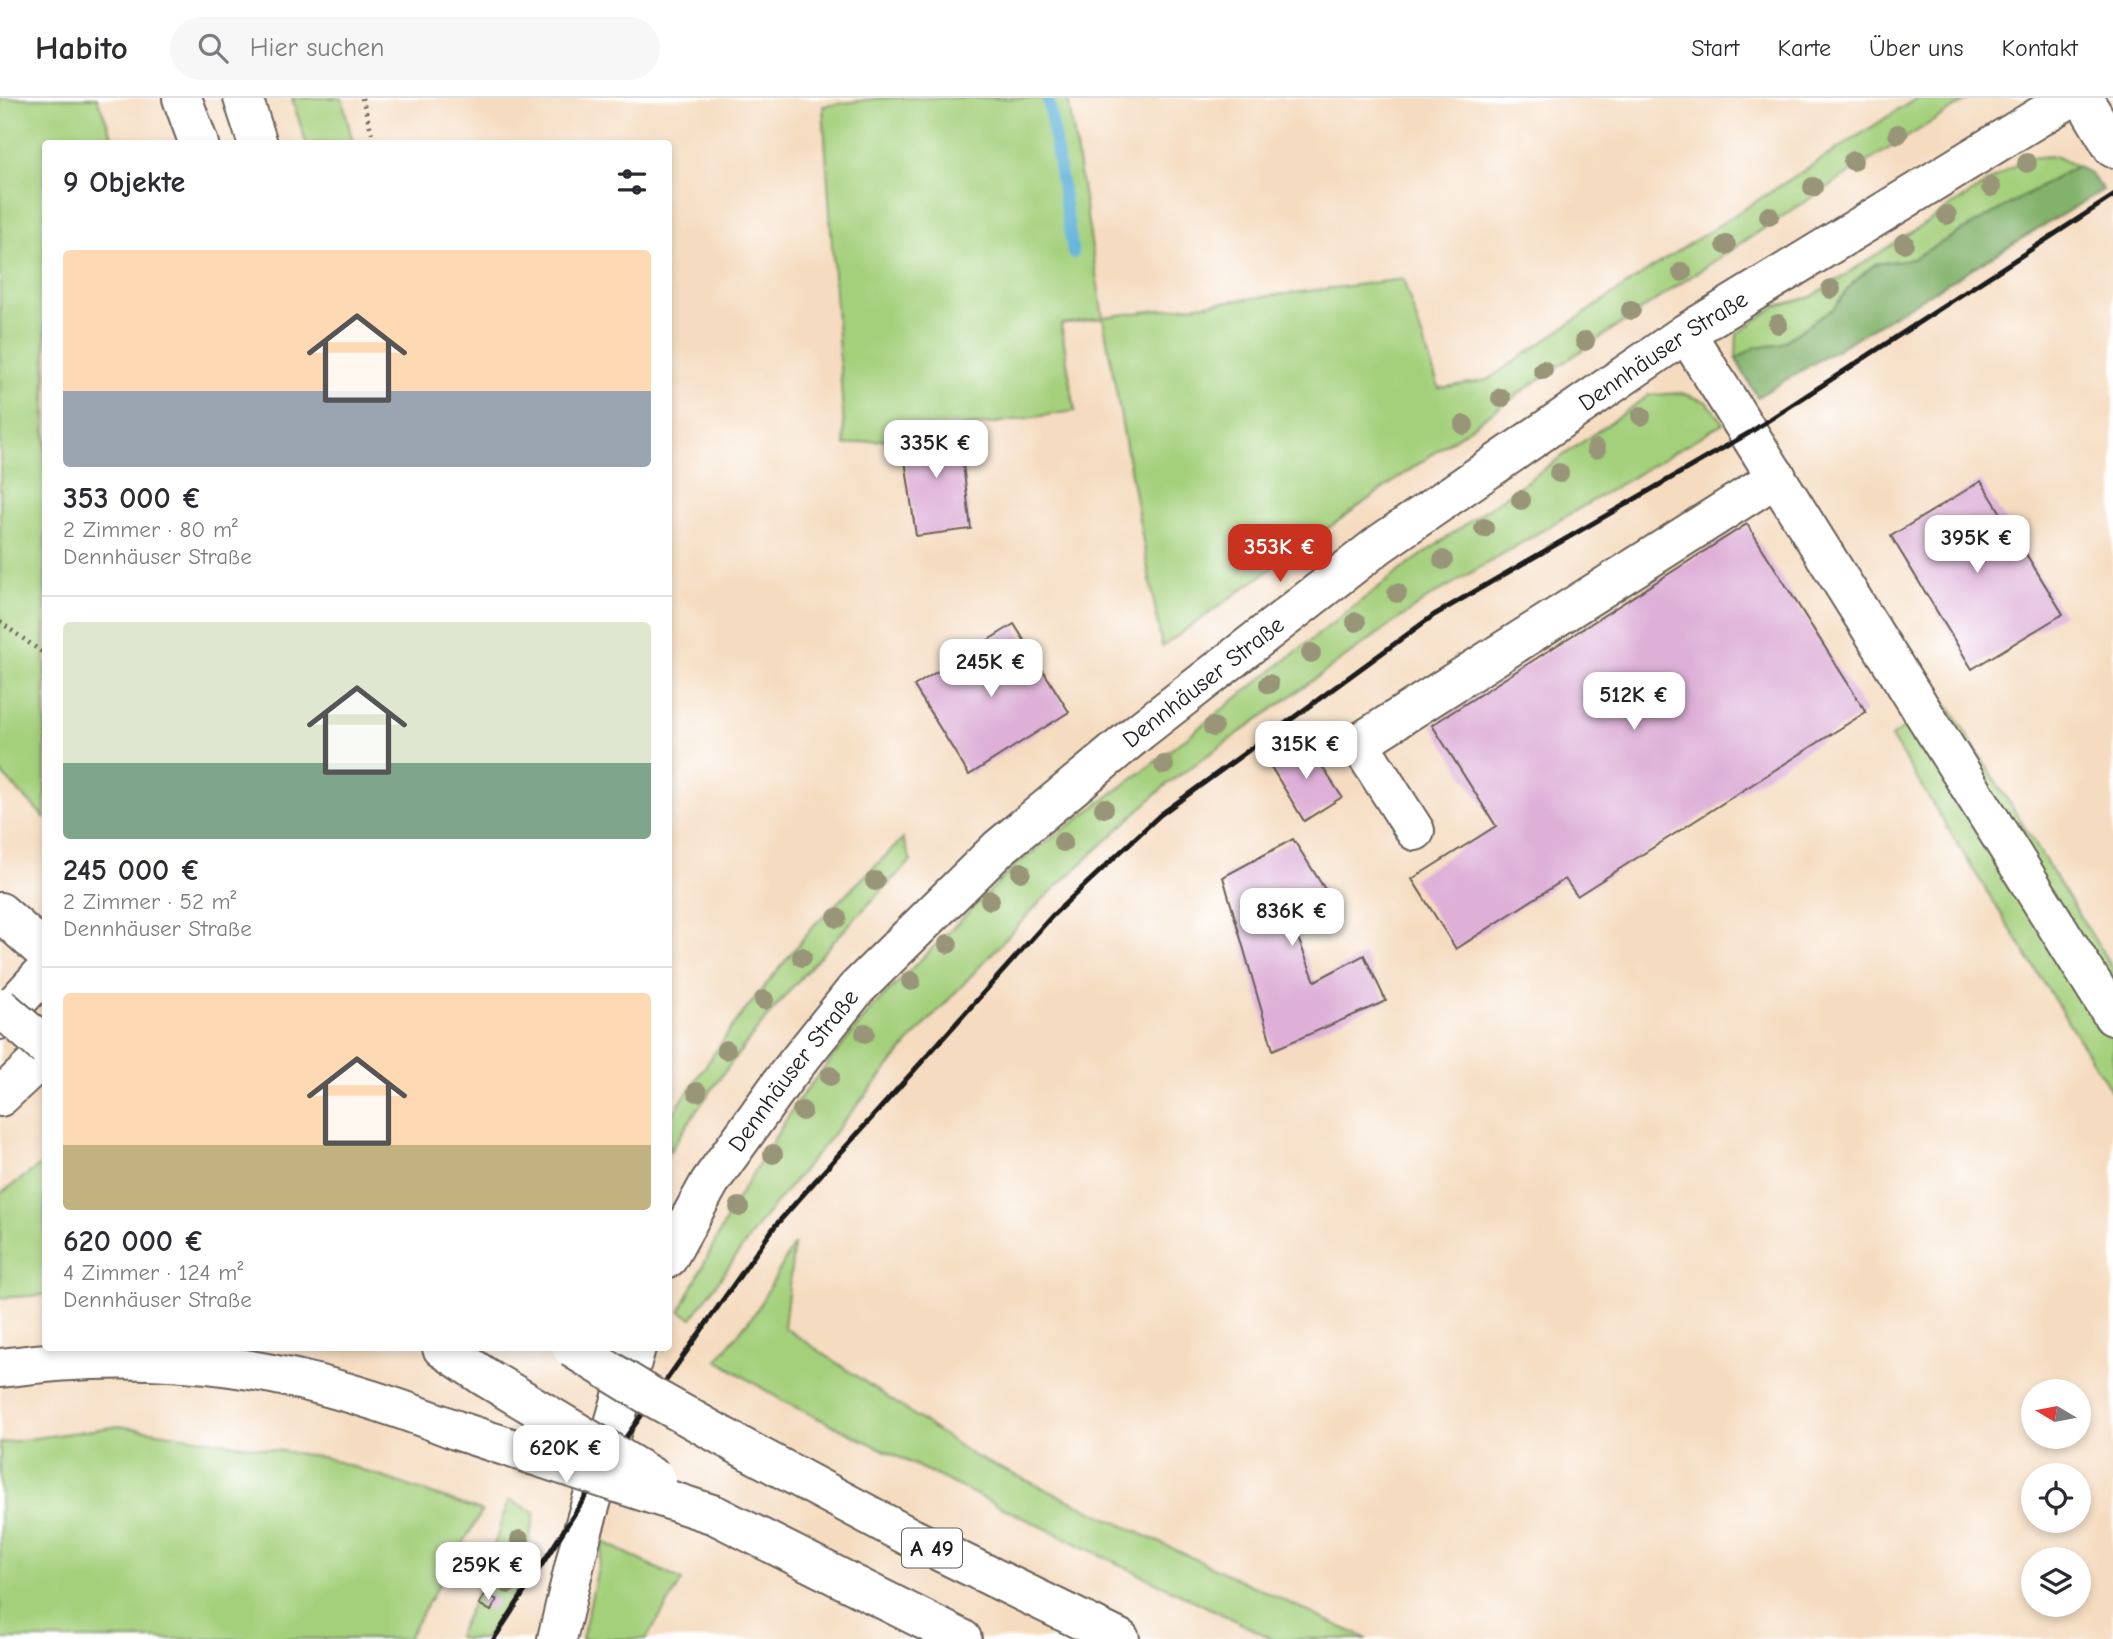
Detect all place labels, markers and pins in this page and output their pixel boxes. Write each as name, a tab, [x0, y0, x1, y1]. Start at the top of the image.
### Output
pin: 335K €	[879, 420, 993, 480]
pin: 395K €	[1920, 516, 2034, 575]
pin: 353K €	[1223, 524, 1337, 584]
pin: 245K €	[934, 640, 1048, 699]
pin: 512K €	[1577, 672, 1691, 732]
pin: 315K €	[1249, 722, 1363, 781]
pin: 836K €	[1235, 888, 1349, 948]
pin: 620K €	[509, 1426, 623, 1485]
pin: 259K €	[431, 1542, 545, 1602]

